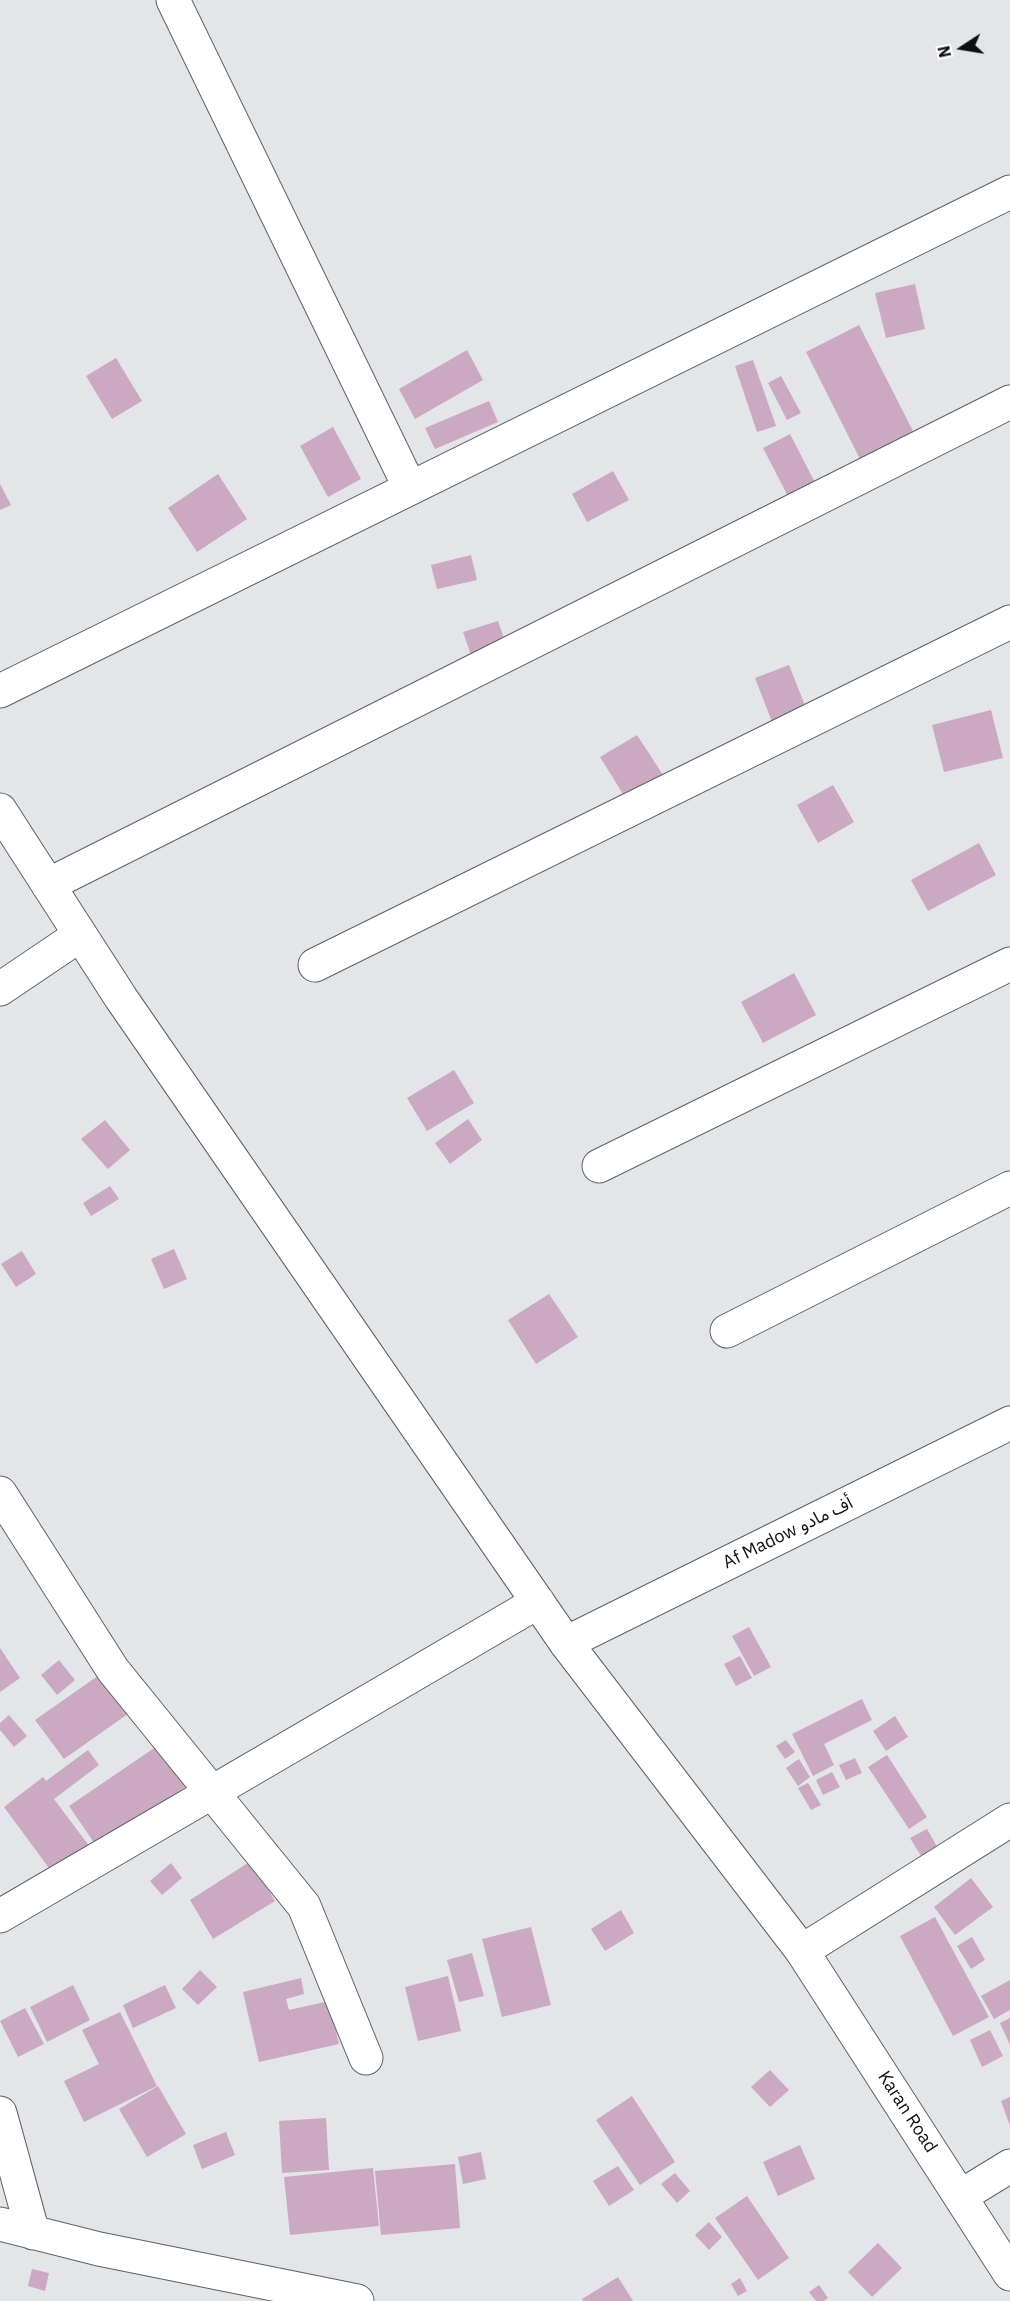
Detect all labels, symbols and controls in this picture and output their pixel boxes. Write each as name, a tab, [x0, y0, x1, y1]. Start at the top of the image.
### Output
north arrow	[932, 18, 992, 78]
text: N	[933, 44, 955, 59]
street label: Af Madow أف مادو	[720, 1492, 856, 1574]
street label: Karan Road	[873, 2067, 941, 2157]

